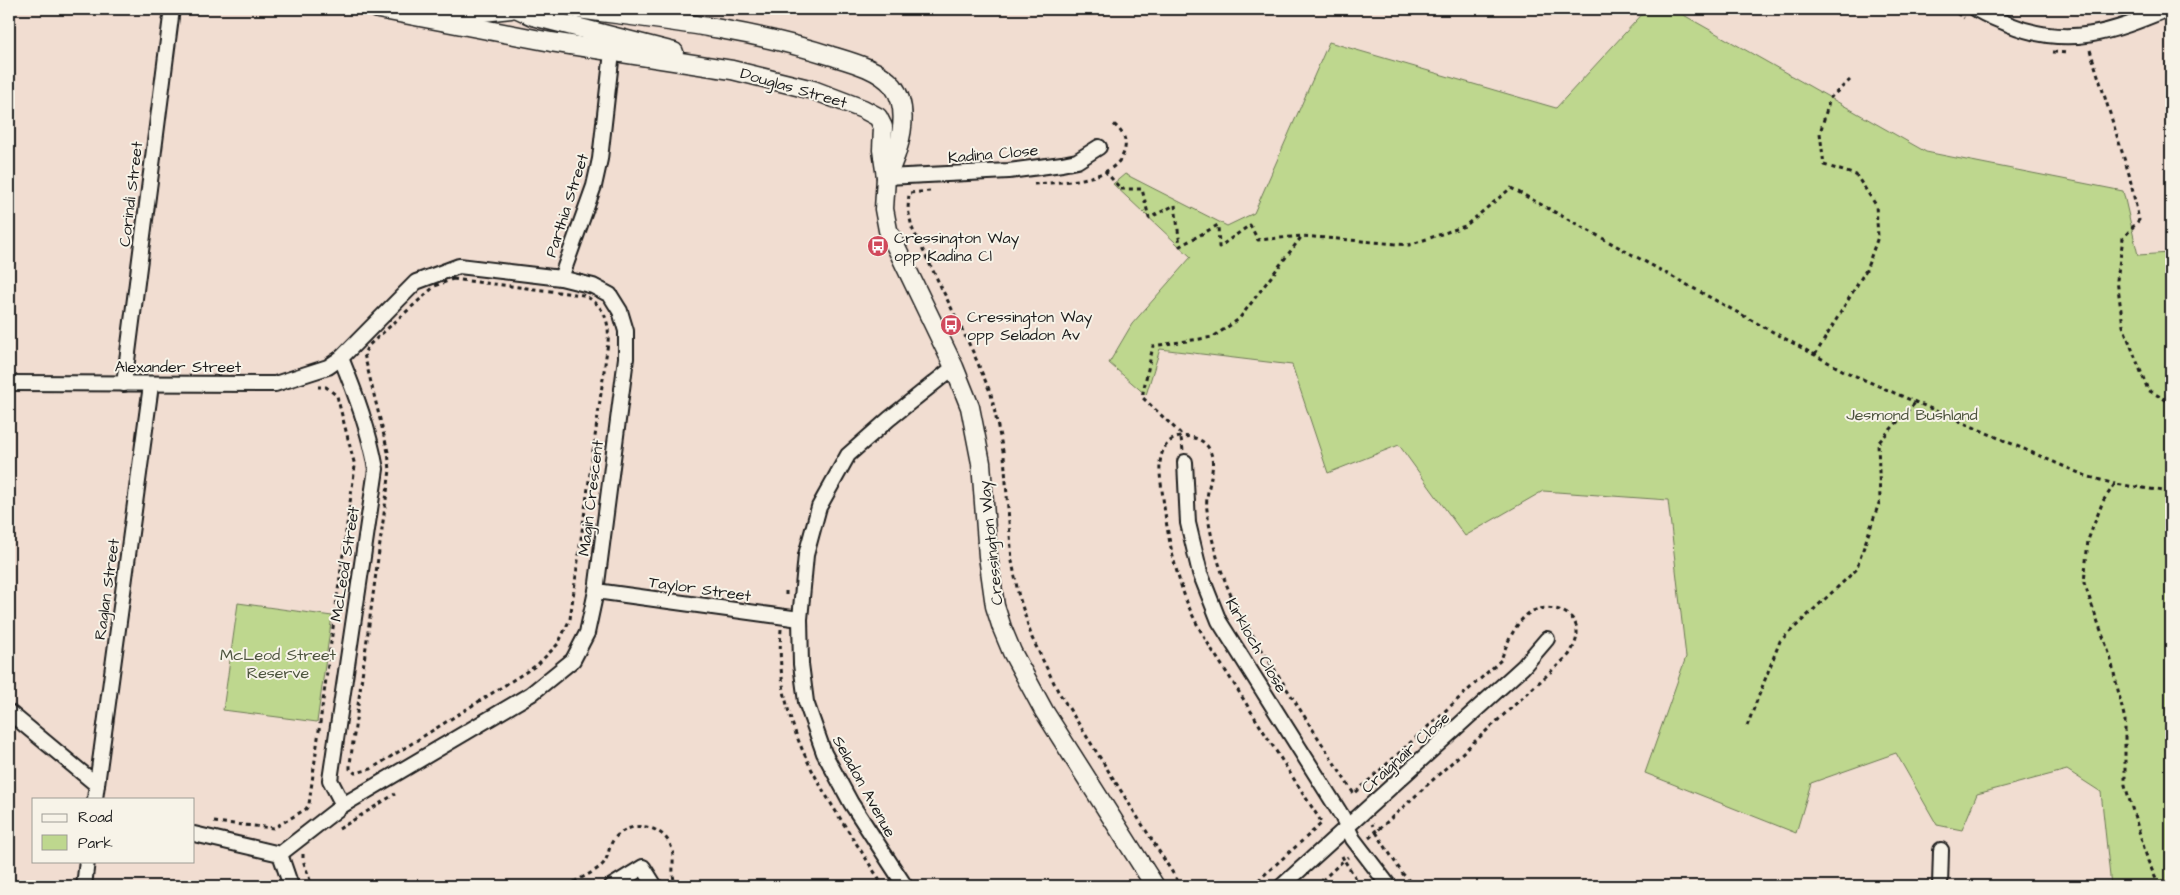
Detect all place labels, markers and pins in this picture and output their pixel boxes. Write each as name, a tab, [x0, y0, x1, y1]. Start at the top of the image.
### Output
place label: Cressington Way opp Kadina Cl	[894, 227, 1020, 267]
bus stop icon: Cressington Way opp Kadina Cl	[866, 234, 890, 258]
place label: Cressington Way opp Seladon Av	[967, 306, 1093, 346]
bus stop icon: Cressington Way opp Seladon Av	[939, 313, 963, 337]

